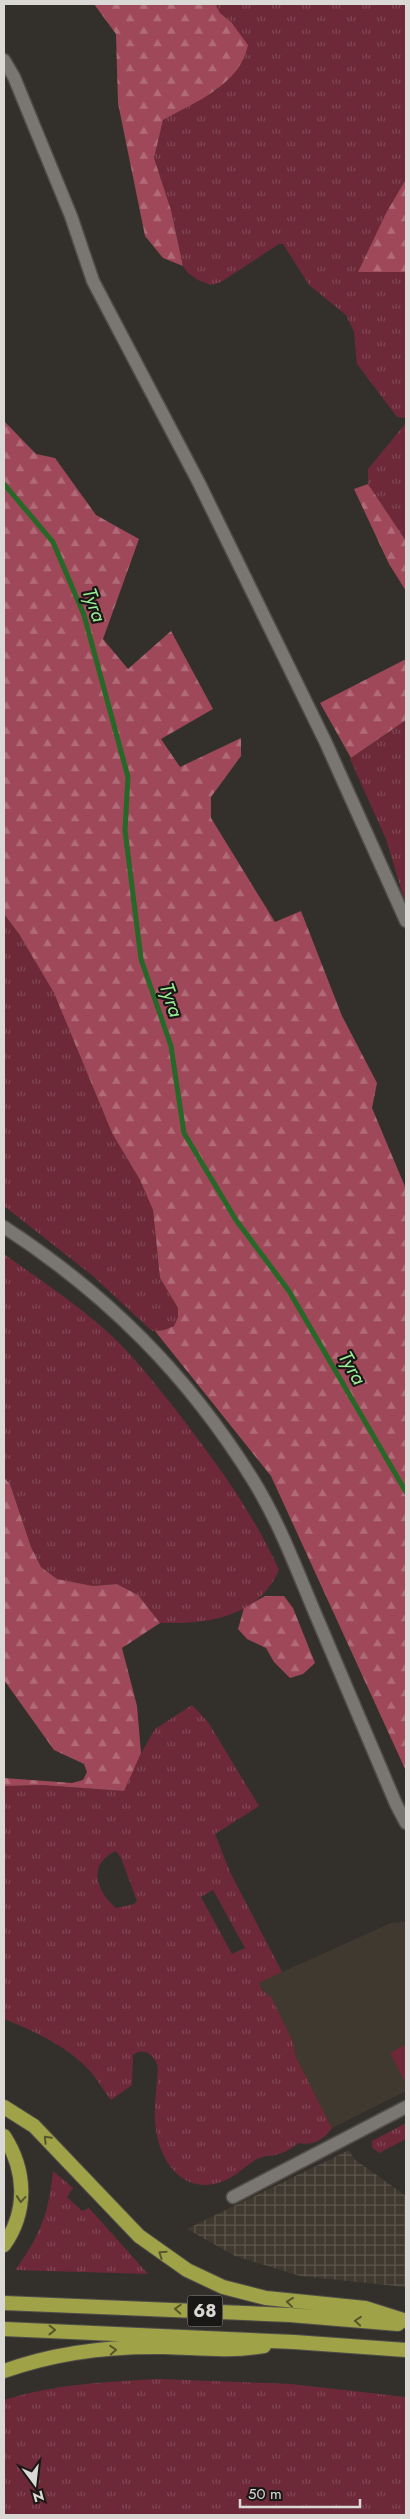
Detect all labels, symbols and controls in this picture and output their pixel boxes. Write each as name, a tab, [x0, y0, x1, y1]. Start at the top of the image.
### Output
water label: Tyra	[74, 584, 114, 626]
water label: Tyra	[152, 979, 190, 1021]
water label: Tyra	[331, 1346, 373, 1390]
one-way arrow	[44, 2136, 53, 2145]
one-way arrow	[15, 2195, 26, 2203]
one-way arrow	[158, 2251, 168, 2260]
road number: 68	[188, 2296, 222, 2326]
one-way arrow	[286, 2297, 294, 2308]
one-way arrow	[174, 2304, 182, 2315]
one-way arrow	[353, 2315, 361, 2326]
one-way arrow	[49, 2325, 57, 2335]
one-way arrow	[110, 2344, 118, 2355]
north arrow	[10, 2459, 60, 2509]
scale bar	[240, 2476, 360, 2508]
text: 50 m	[248, 2483, 282, 2505]
text: N	[30, 2485, 46, 2508]

